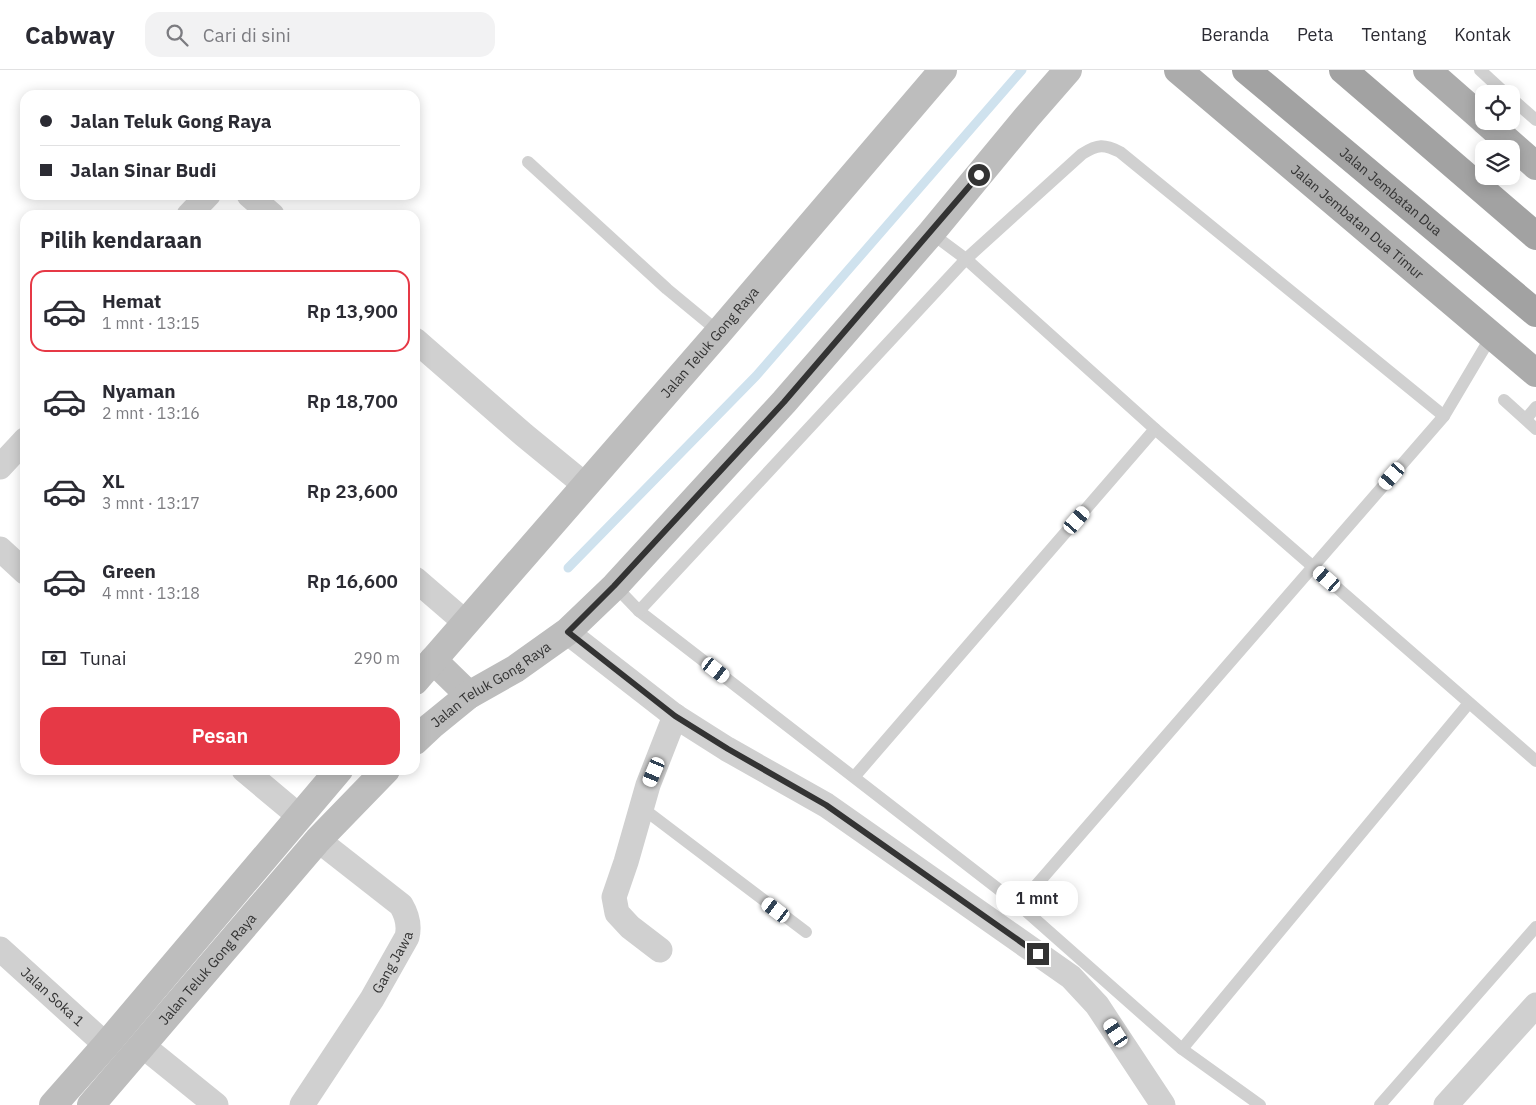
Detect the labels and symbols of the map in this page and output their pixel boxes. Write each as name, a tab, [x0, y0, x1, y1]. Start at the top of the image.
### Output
street label: Jalan Jembatan Dua	[1336, 143, 1446, 240]
street label: Jalan Jembatan Dua Timur	[1287, 161, 1428, 283]
route start	[968, 164, 990, 186]
street label: Jalan Teluk Gong Raya	[657, 283, 763, 402]
car	[1376, 460, 1407, 492]
car	[1061, 504, 1092, 536]
car	[1310, 563, 1343, 595]
street label: Jalan Teluk Gong Raya	[427, 637, 555, 731]
car	[699, 655, 732, 685]
car	[641, 755, 666, 789]
callout: 1 mnt	[997, 882, 1079, 916]
car	[759, 895, 792, 925]
street label: Jalan Teluk Gong Raya	[155, 909, 261, 1029]
street label: Gang Jawa	[368, 930, 417, 997]
route end	[1027, 943, 1049, 965]
street label: Jalan Soka 1	[17, 963, 88, 1030]
car	[1101, 1016, 1130, 1050]

